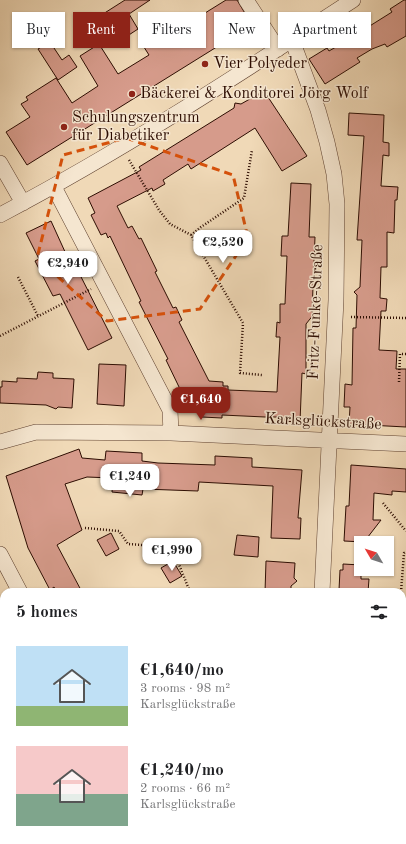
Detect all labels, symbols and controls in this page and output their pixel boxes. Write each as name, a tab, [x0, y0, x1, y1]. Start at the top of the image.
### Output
chip: Buy	[12, 12, 65, 48]
chip: Rent	[73, 12, 130, 48]
chip: Filters	[138, 12, 206, 48]
chip: New	[214, 12, 270, 48]
chip: Apartment	[278, 12, 371, 48]
place label: Vier Polyeder	[213, 56, 307, 72]
marker: Vier Polyeder	[200, 59, 210, 69]
place label: Bäckerei & Konditorei Jörg Wolf	[140, 86, 369, 102]
marker: Bäckerei & Konditorei Jörg Wolf	[127, 89, 137, 99]
place label: Schulungszentrum für Diabetiker	[72, 110, 200, 144]
marker: Schulungszentrum für Diabetiker	[59, 122, 69, 132]
pin: €2,520	[190, 230, 256, 264]
text: €2,520	[202, 236, 244, 249]
street label: Fritz-Funke-Straße	[306, 244, 326, 380]
pin: €2,940	[35, 251, 101, 285]
text: €2,940	[47, 257, 89, 270]
pin: €1,640	[168, 387, 234, 421]
text: €1,640	[180, 393, 222, 406]
street label: Karlsglückstraße	[264, 411, 382, 433]
pin: €1,240	[97, 464, 163, 498]
text: €1,240	[109, 470, 151, 483]
north arrow	[354, 536, 394, 576]
map controls	[354, 536, 394, 576]
pin: €1,990	[139, 538, 205, 572]
text: €1,990	[151, 544, 193, 557]
icon: filters	[368, 601, 390, 623]
text: 5 homes	[16, 604, 78, 621]
icon: home	[48, 662, 96, 710]
text: €1,640/mo	[140, 662, 224, 679]
text: 3 rooms · 98 m²	[140, 682, 230, 695]
text: Karlsglückstraße	[140, 698, 235, 711]
icon: home	[48, 762, 96, 810]
text: €1,240/mo	[140, 762, 224, 779]
text: 2 rooms · 66 m²	[140, 782, 230, 795]
text: Karlsglückstraße	[140, 798, 235, 811]

